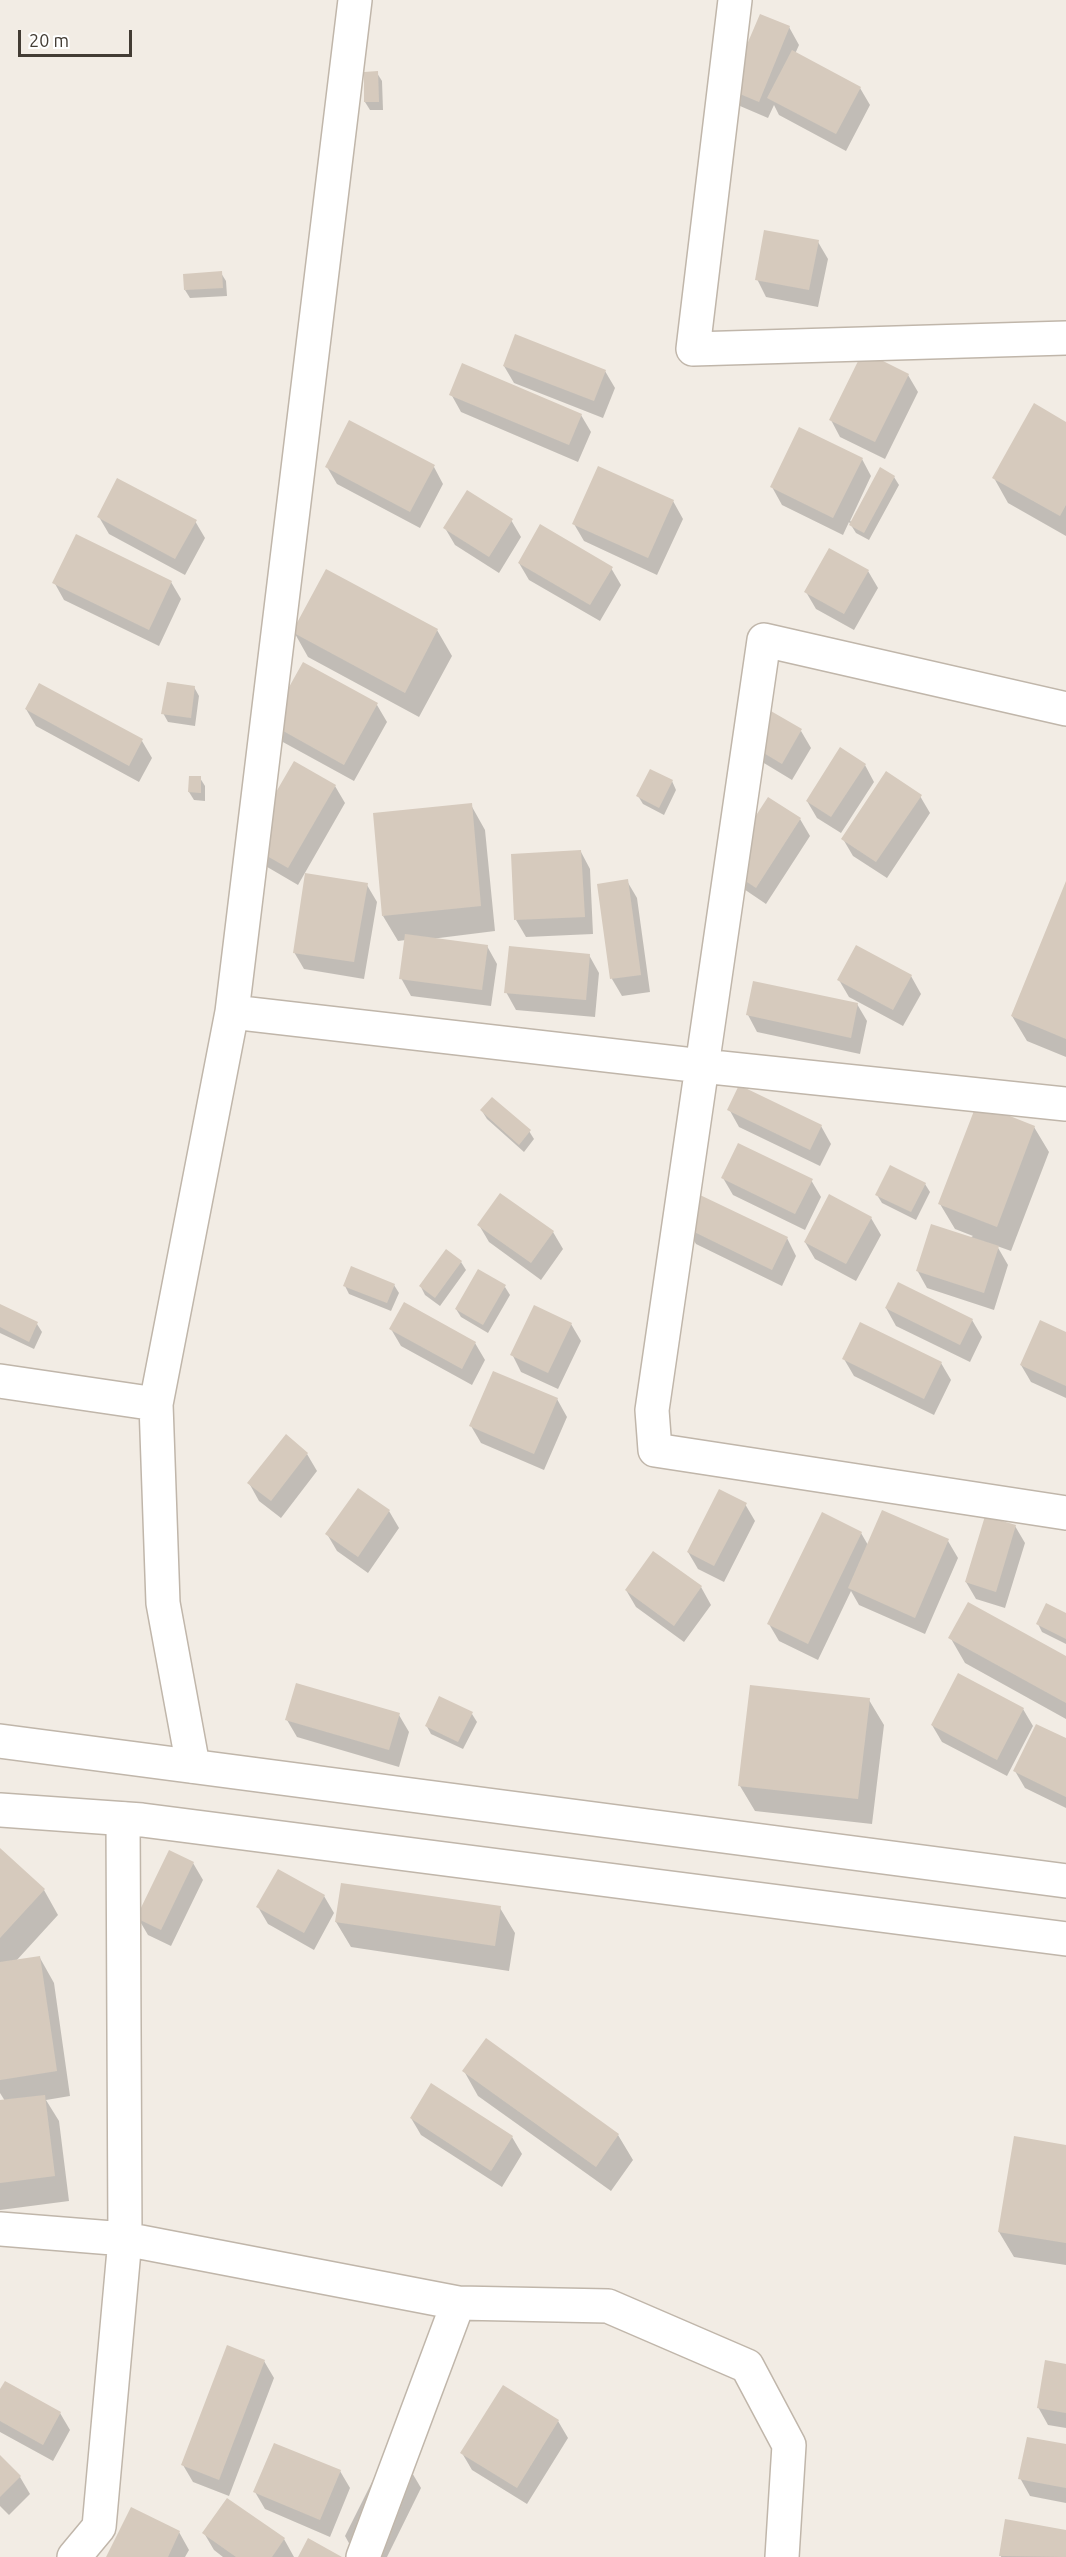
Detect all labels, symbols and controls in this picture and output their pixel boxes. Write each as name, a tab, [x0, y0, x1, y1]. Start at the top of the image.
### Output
scale bar	[21, 18, 135, 56]
text: 20 m	[29, 30, 69, 50]

